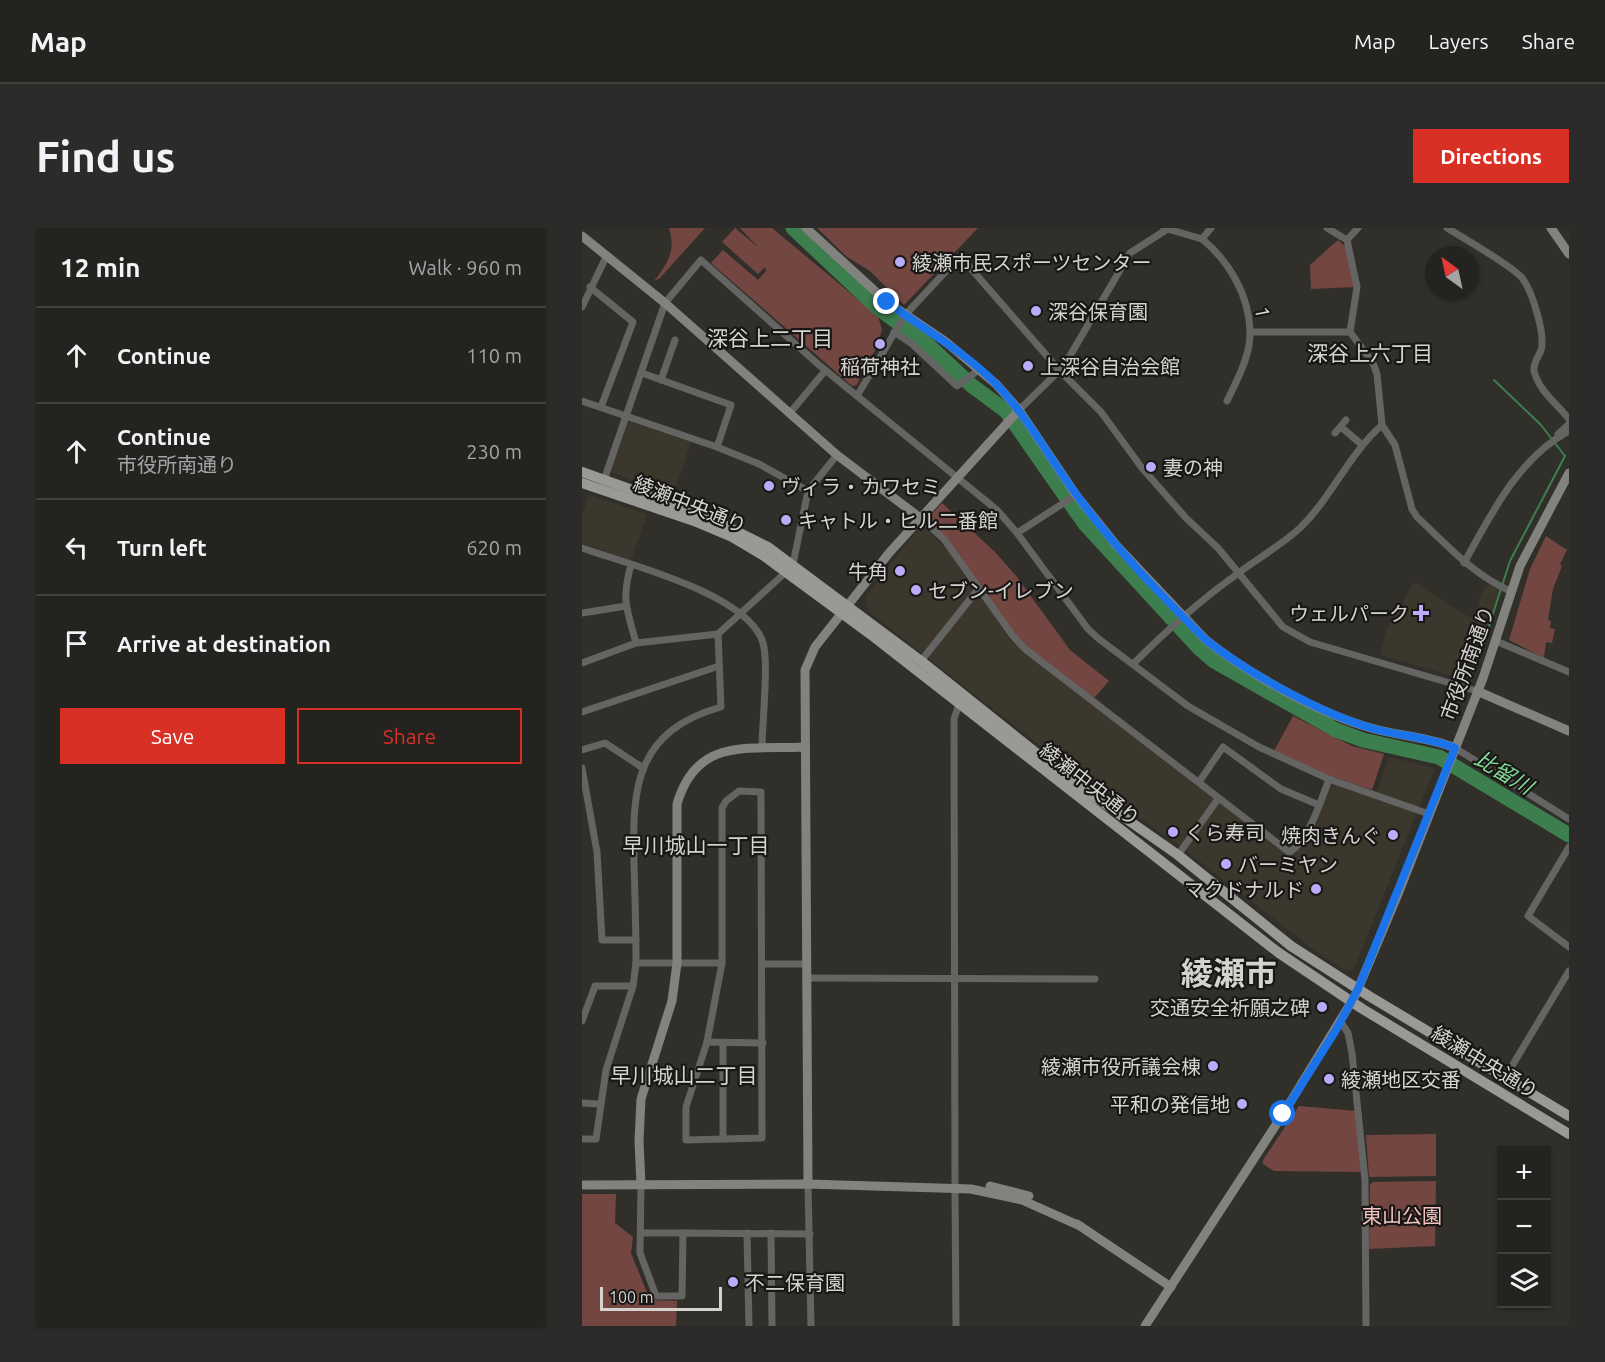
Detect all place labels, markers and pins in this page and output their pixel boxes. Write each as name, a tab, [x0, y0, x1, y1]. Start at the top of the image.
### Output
place label: 綾瀬市民スポーツセンター	[912, 251, 1152, 274]
marker: 綾瀬市民スポーツセンター	[893, 255, 907, 269]
place label: 深谷保育園	[1048, 300, 1148, 323]
marker: 深谷保育園	[1029, 304, 1043, 318]
marker: 稲荷神社	[873, 337, 887, 351]
place label: 稲荷神社	[840, 355, 920, 378]
place label: 上深谷自治会館	[1040, 355, 1180, 378]
marker: 上深谷自治会館	[1021, 359, 1035, 373]
place label: 妻の神	[1163, 456, 1223, 479]
marker: 妻の神	[1144, 460, 1158, 474]
place label: ヴィラ・カワセミ	[781, 475, 941, 498]
marker: ヴィラ・カワセミ	[762, 479, 776, 493]
place label: キャトル・ヒル二番館	[798, 509, 998, 532]
marker: キャトル・ヒル二番館	[779, 513, 793, 527]
place label: 牛角	[848, 560, 888, 583]
marker: 牛角	[893, 564, 907, 578]
place label: セブン-イレブン	[928, 579, 1074, 602]
marker: セブン-イレブン	[909, 583, 923, 597]
place label: ウェルパーク	[1289, 602, 1409, 625]
marker: ウェルパーク	[1414, 606, 1428, 620]
place label: くら寿司	[1185, 821, 1265, 844]
place label: 焼肉きんぐ	[1281, 824, 1381, 847]
marker: くら寿司	[1166, 825, 1180, 839]
marker: 焼肉きんぐ	[1386, 828, 1400, 842]
place label: バーミヤン	[1238, 853, 1338, 876]
marker: バーミヤン	[1219, 857, 1233, 871]
place label: マクドナルド	[1184, 878, 1304, 901]
marker: マクドナルド	[1309, 882, 1323, 896]
place label: 交通安全祈願之碑	[1150, 996, 1310, 1019]
marker: 交通安全祈願之碑	[1315, 1000, 1329, 1014]
place label: 綾瀬市役所議会棟	[1041, 1055, 1201, 1078]
marker: 綾瀬市役所議会棟	[1206, 1059, 1220, 1073]
place label: 綾瀬地区交番	[1341, 1068, 1461, 1091]
marker: 綾瀬地区交番	[1322, 1072, 1336, 1086]
place label: 平和の発信地	[1110, 1093, 1230, 1116]
marker: 平和の発信地	[1235, 1097, 1249, 1111]
place label: 不二保育園	[745, 1271, 845, 1294]
marker: 不二保育園	[726, 1275, 740, 1289]

